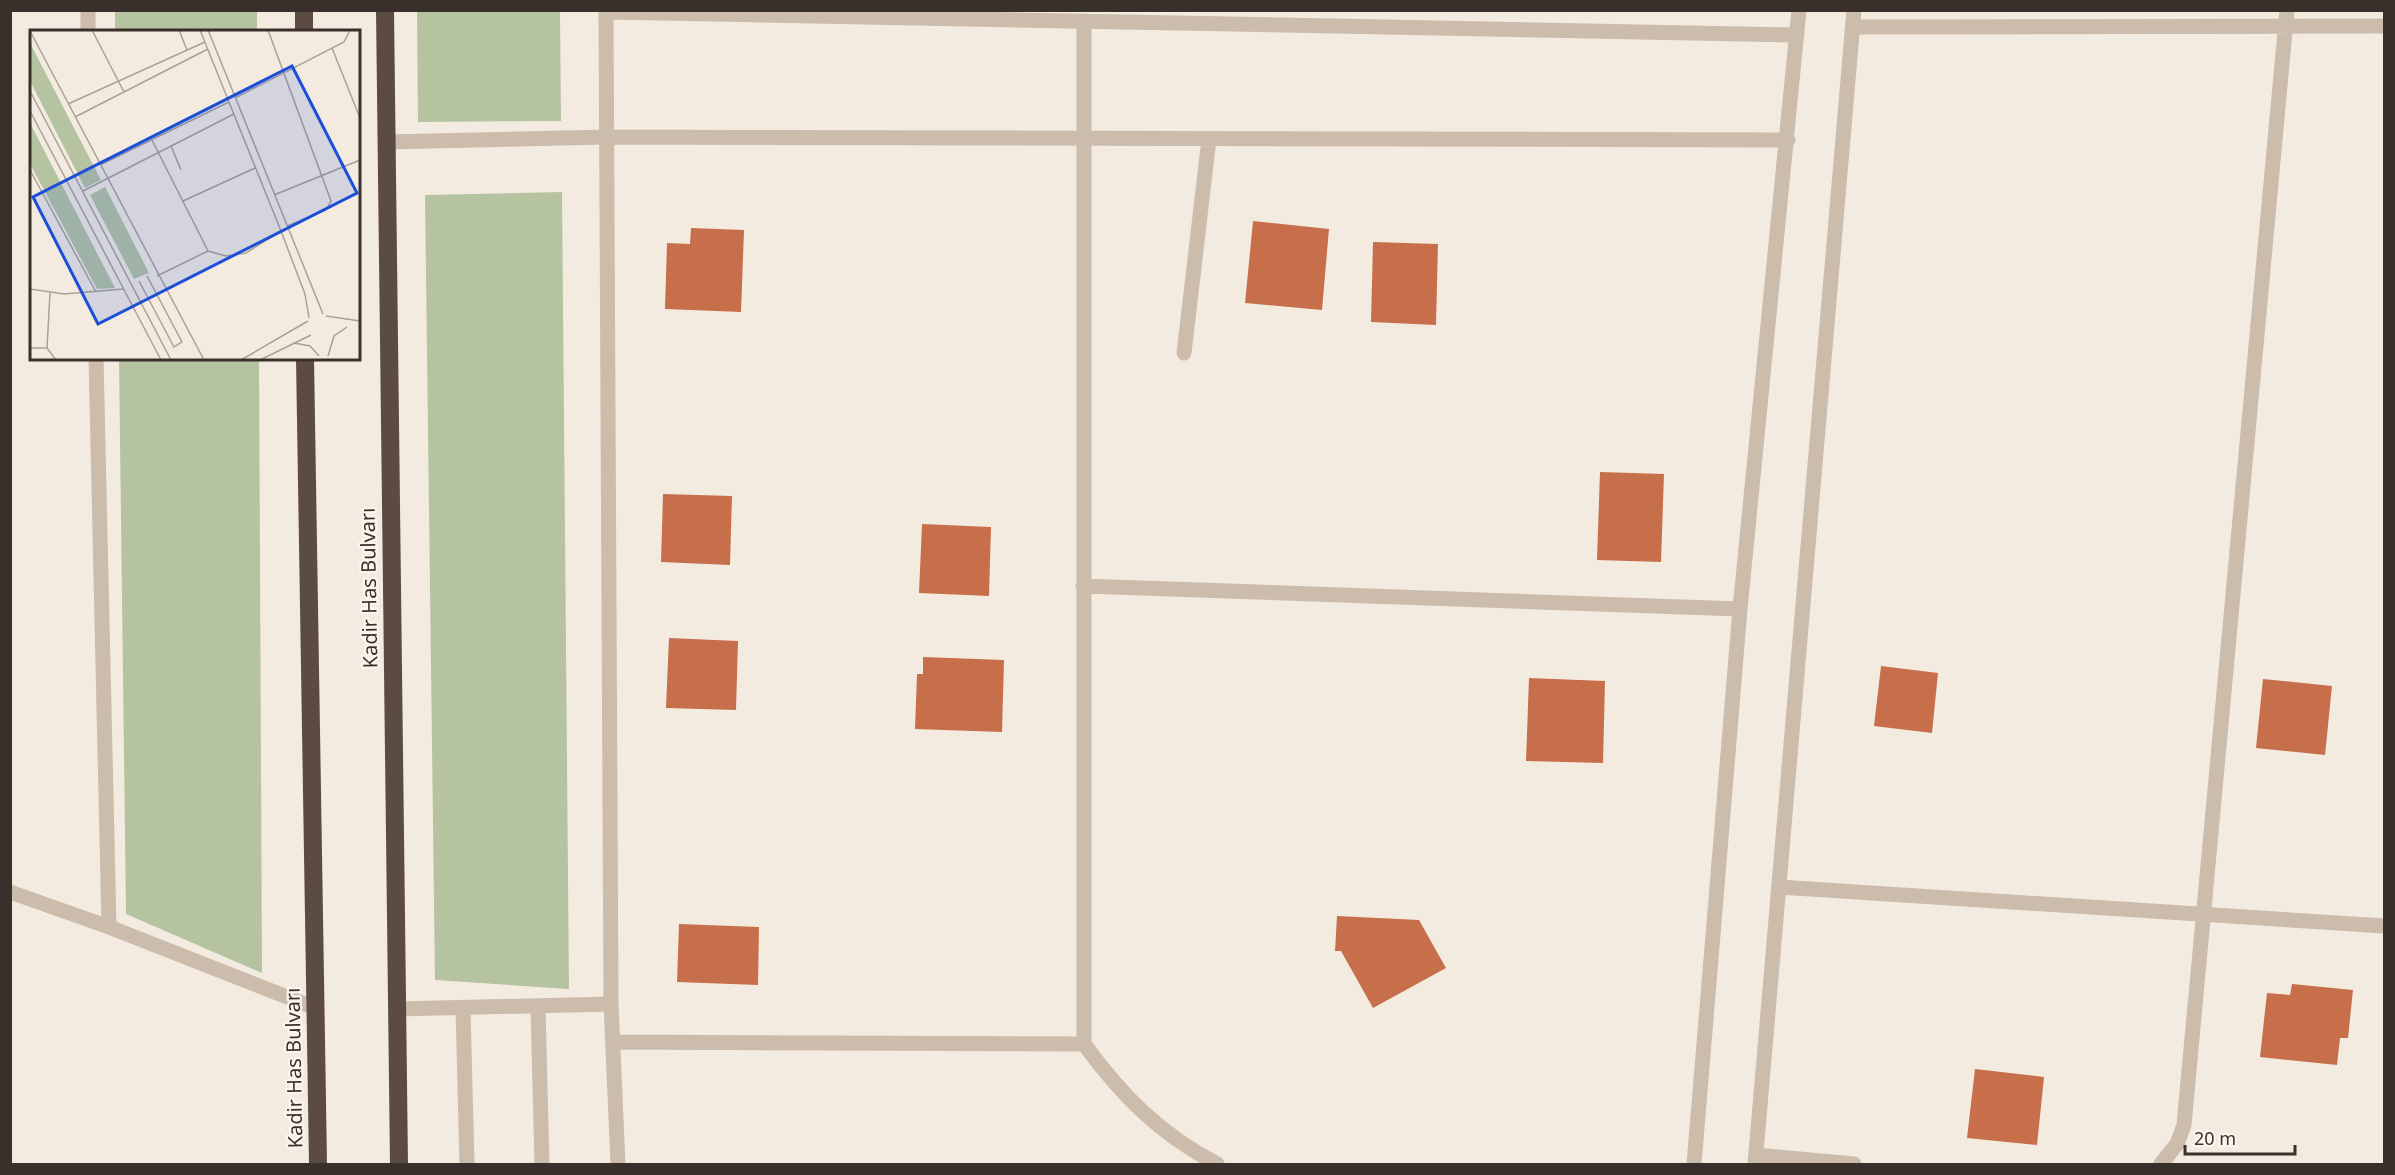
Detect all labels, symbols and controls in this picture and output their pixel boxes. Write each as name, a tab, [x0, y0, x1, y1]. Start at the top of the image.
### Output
inset map	[30, 30, 360, 360]
street label: Kadir Has Bulvarı	[354, 507, 383, 669]
street label: Kadir Has Bulvarı	[279, 987, 308, 1149]
scale bar	[2185, 1118, 2294, 1156]
text: 20 m	[2194, 1126, 2236, 1150]

